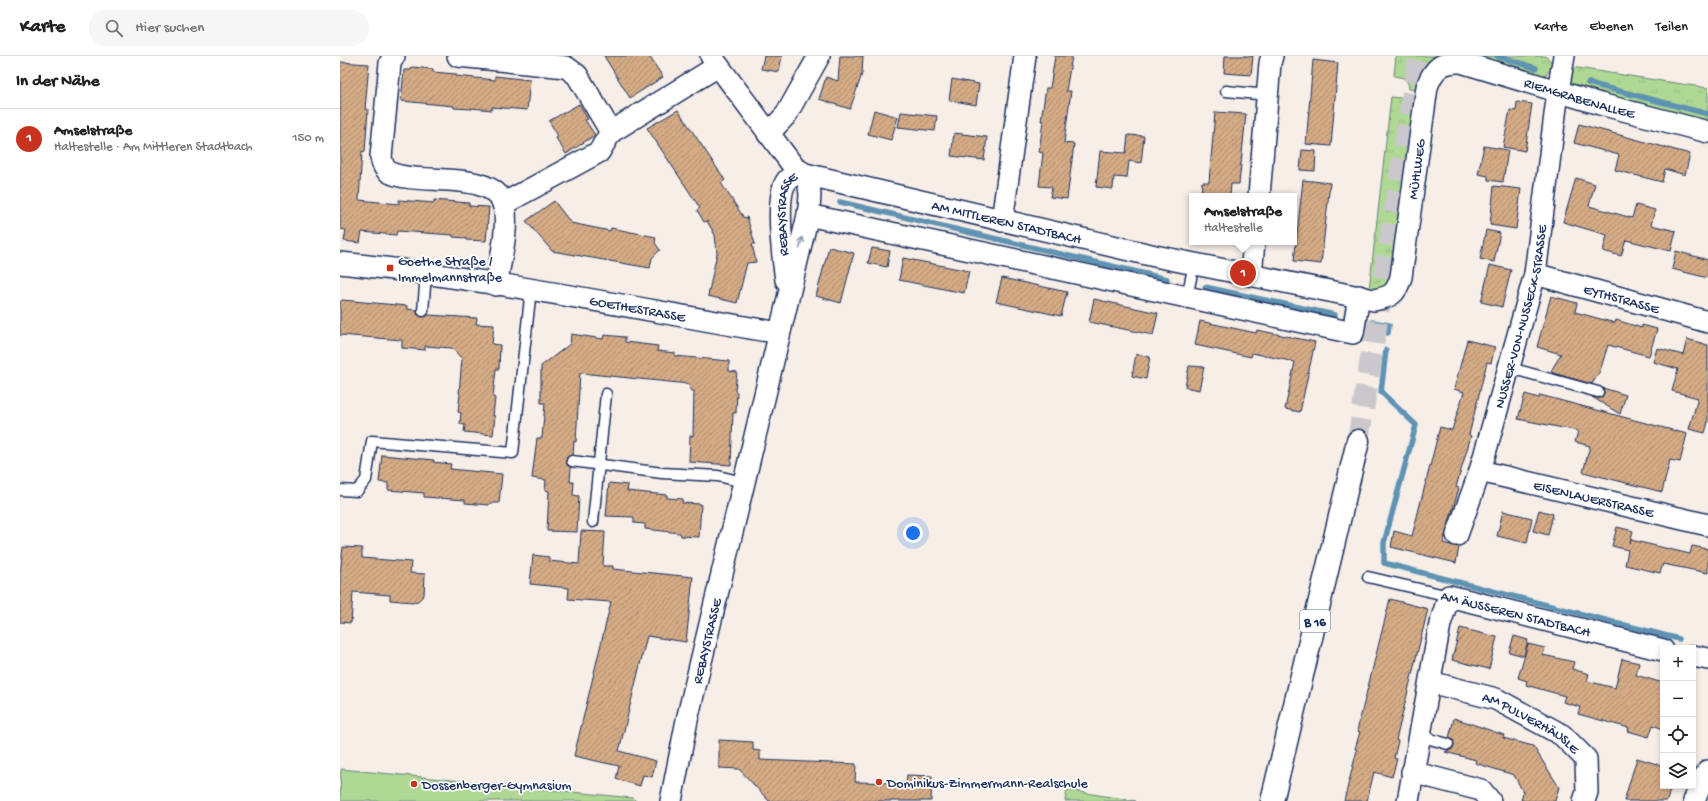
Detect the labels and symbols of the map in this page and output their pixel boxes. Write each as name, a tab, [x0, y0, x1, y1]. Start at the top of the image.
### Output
street label: RIEMGRABENALLEE	[1521, 75, 1638, 124]
street label: MÜHLWEG	[1406, 137, 1431, 200]
street label: REBAYSTRASSE	[774, 169, 802, 257]
street label: AM MITTLEREN STADTBACH	[930, 198, 1084, 250]
street label: NUSSER-VON-NUSSECK-STRASSE	[1492, 223, 1552, 411]
one-way arrow	[797, 237, 805, 250]
place label: Goethe Straße / Immelmannstraße	[398, 254, 503, 287]
pin: 1	[1230, 258, 1256, 288]
marker: Goethe Straße / Immelmannstraße	[385, 263, 395, 273]
street label: EYTHSTRASSE	[1581, 282, 1662, 319]
street label: GOETHESTRASSE	[588, 293, 688, 328]
street label: EISENLAUERSTRASSE	[1531, 478, 1656, 523]
your location	[903, 523, 923, 543]
street label: AM ÄUSSEREN STADTBACH	[1439, 589, 1593, 642]
street label: REBAYSTRASSE	[690, 596, 727, 686]
road number: B 16	[1300, 610, 1330, 632]
street label: AM PULVERHÄUSLE	[1480, 690, 1583, 759]
place label: Dominikus-Zimmermann-Realschule	[886, 776, 1088, 793]
marker: Dominikus-Zimmermann-Realschule	[874, 777, 884, 787]
place label: Dossenberger-Gymnasium	[421, 778, 572, 795]
marker: Dossenberger-Gymnasium	[409, 779, 419, 789]

